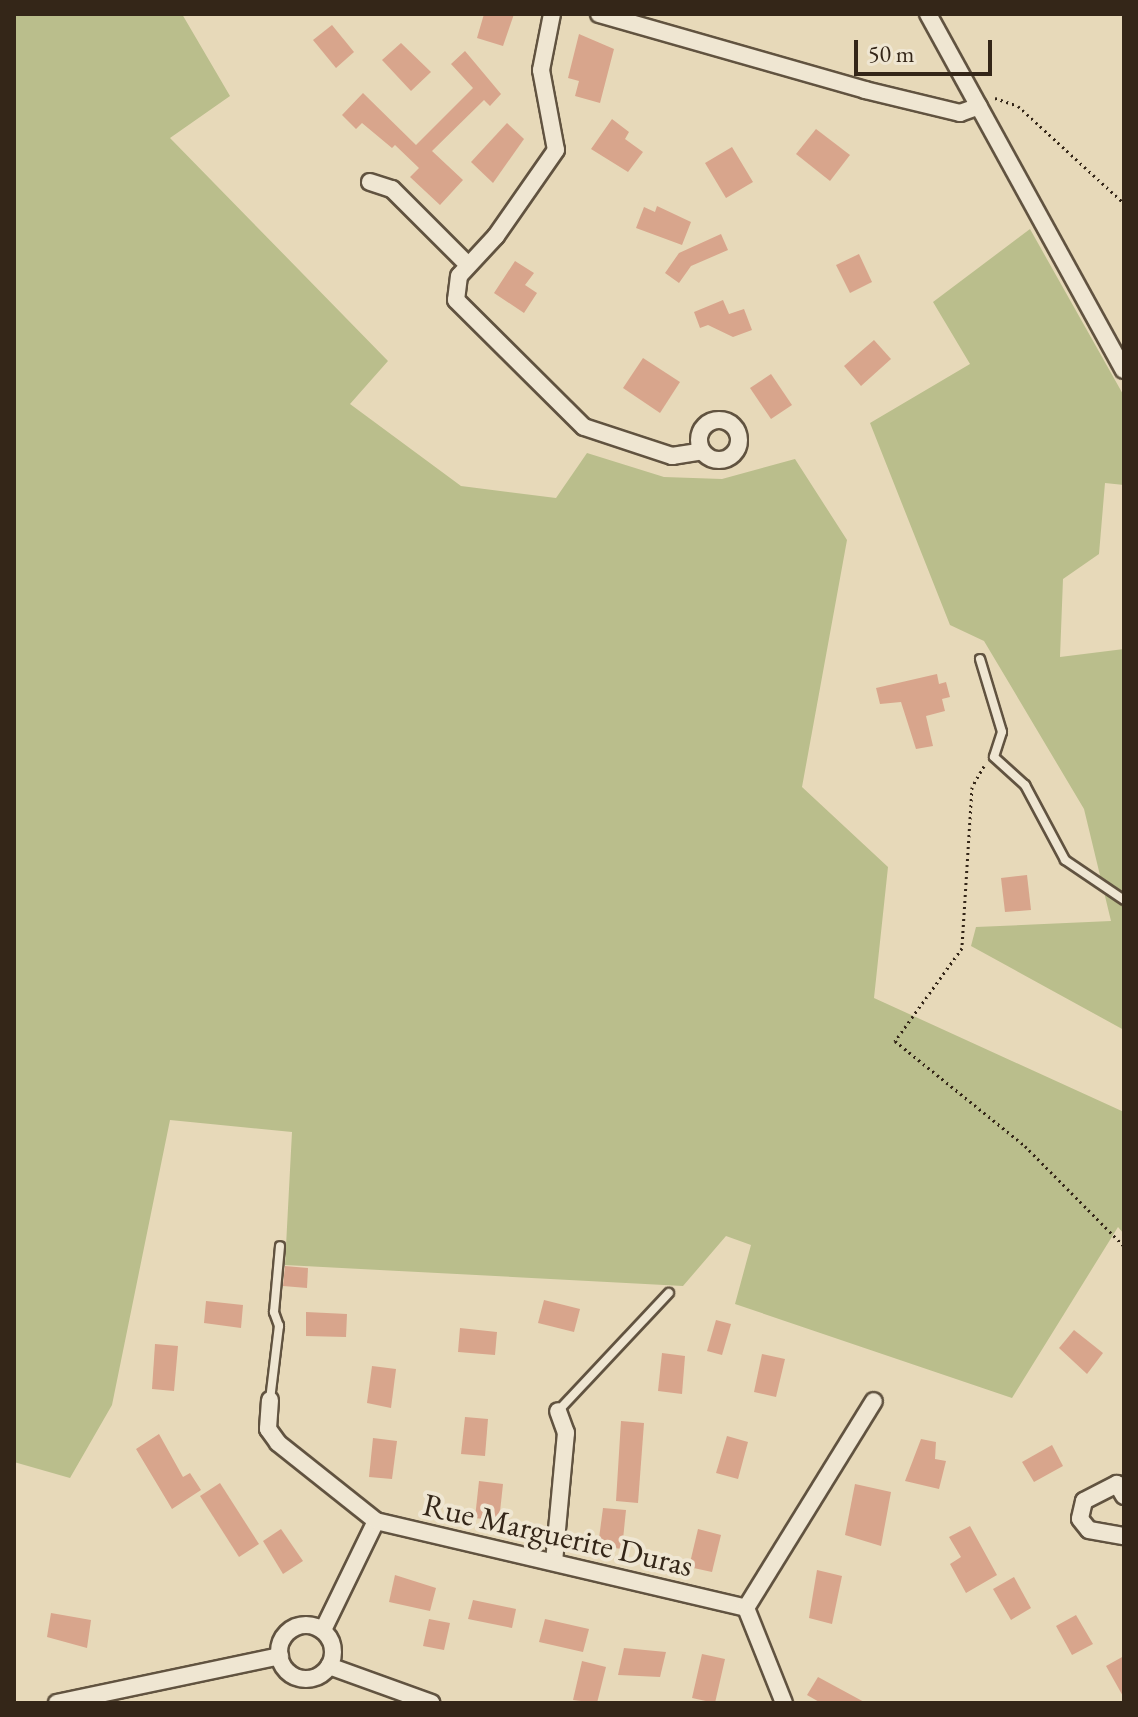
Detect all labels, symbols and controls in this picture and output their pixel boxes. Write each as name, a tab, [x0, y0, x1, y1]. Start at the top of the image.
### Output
scale bar	[858, 24, 996, 74]
text: 50 m	[868, 38, 915, 69]
street label: Rue Marguerite Duras	[419, 1485, 697, 1585]

